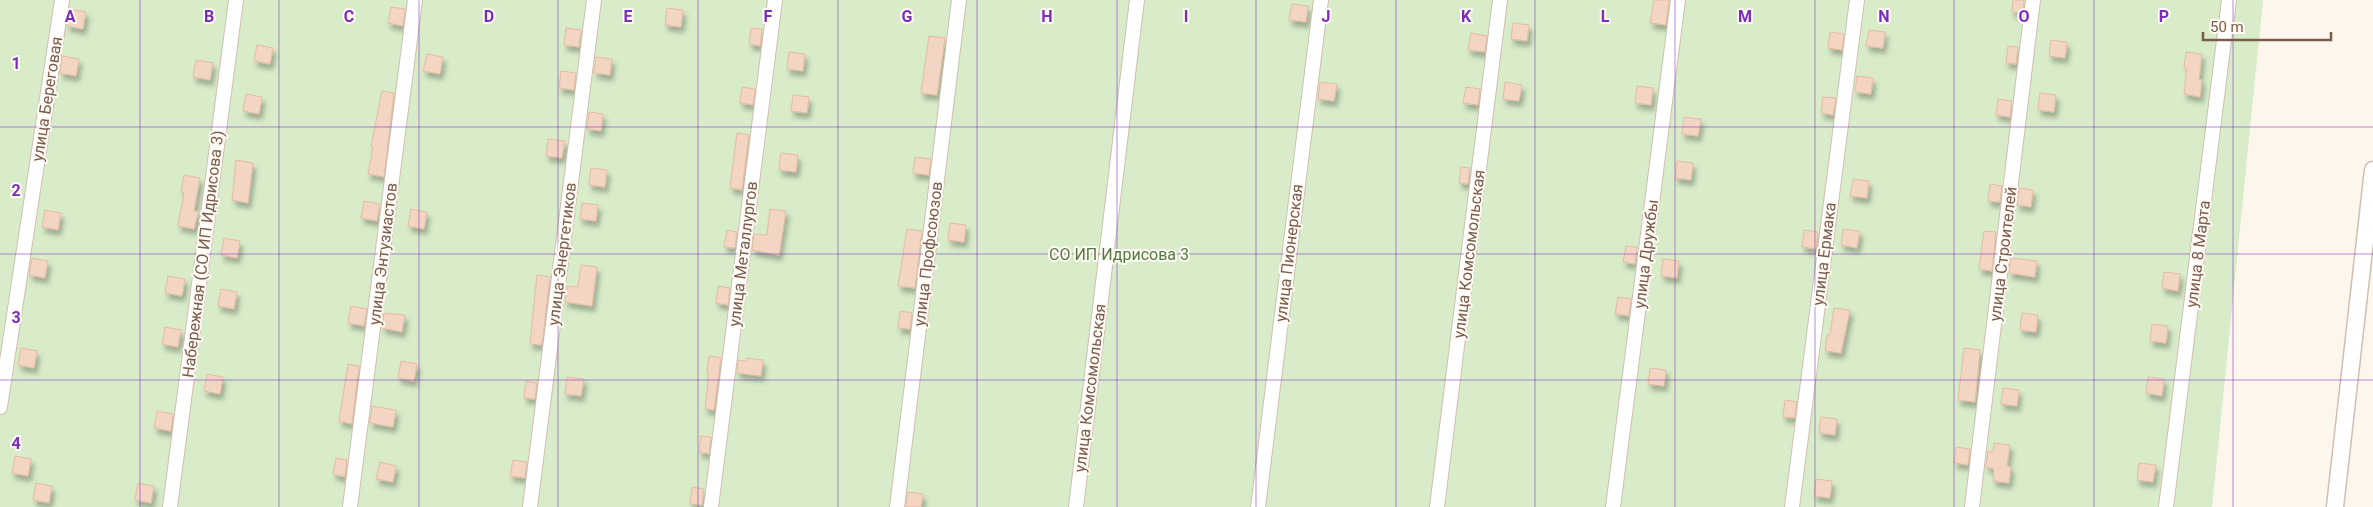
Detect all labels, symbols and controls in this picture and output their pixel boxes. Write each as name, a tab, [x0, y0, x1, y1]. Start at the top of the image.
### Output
text: A	[65, 7, 76, 26]
text: B	[204, 7, 214, 26]
text: C	[344, 7, 354, 26]
text: D	[484, 7, 494, 26]
text: E	[624, 7, 633, 26]
text: F	[764, 7, 773, 26]
text: G	[902, 7, 913, 26]
text: H	[1041, 7, 1053, 26]
text: I	[1184, 7, 1188, 26]
text: J	[1322, 7, 1330, 26]
text: K	[1461, 7, 1472, 26]
text: L	[1601, 7, 1610, 26]
text: M	[1738, 7, 1752, 26]
text: N	[1878, 7, 1890, 26]
text: O	[2018, 7, 2030, 26]
text: P	[2159, 7, 2169, 26]
scale bar	[2203, 10, 2330, 42]
text: 50 m	[2210, 18, 2244, 36]
street label: улица Береговая	[28, 35, 66, 163]
text: 1	[11, 54, 21, 73]
street label: Набережная (СО ИП Идрисова 3)	[178, 129, 228, 379]
street label: улица Комсомольская	[1449, 169, 1489, 339]
street label: улица Металлургов	[725, 180, 761, 328]
street label: улица Профсоюзов	[910, 180, 946, 328]
text: 2	[11, 181, 21, 200]
street label: улица Энергетиков	[544, 181, 580, 327]
street label: улица Энтузиастов	[365, 182, 401, 326]
street label: улица Пионерская	[1271, 183, 1307, 323]
street label: улица Строителей	[1985, 185, 2021, 323]
street label: улица Дружбы	[1630, 198, 1662, 310]
street label: улица 8 Марта	[2182, 199, 2214, 309]
street label: улица Ермака	[1808, 201, 1840, 307]
park label: СО ИП Идрисова 3	[1049, 245, 1189, 264]
street label: улица Комсомольская	[1070, 303, 1110, 473]
text: 3	[11, 308, 21, 327]
text: 4	[11, 434, 21, 453]

